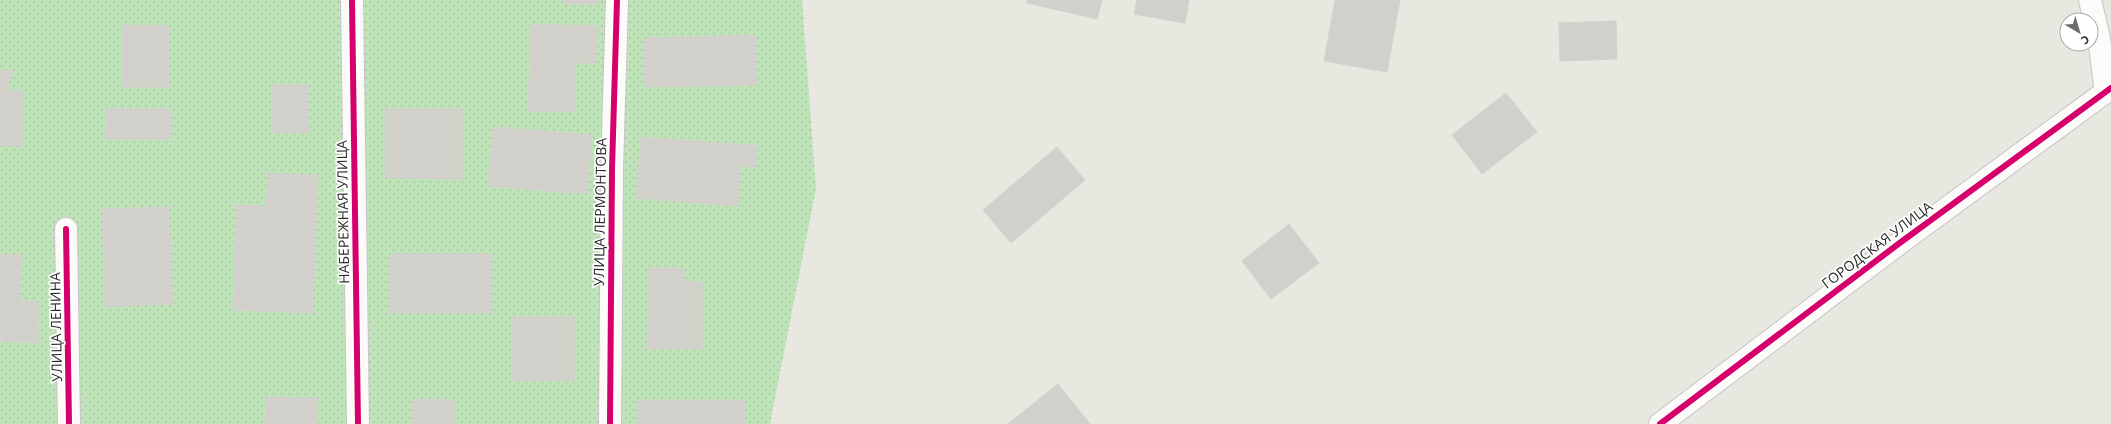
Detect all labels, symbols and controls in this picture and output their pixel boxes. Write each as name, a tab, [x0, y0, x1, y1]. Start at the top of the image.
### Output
north arrow	[2059, 12, 2099, 52]
text: С	[2078, 32, 2093, 48]
street label: УЛИЦА ЛЕРМОНТОВА	[589, 138, 610, 286]
street label: НАБЕРЕЖНАЯ УЛИЦА	[332, 140, 353, 284]
street label: ГОРОДСКАЯ УЛИЦА	[1817, 197, 1936, 293]
street label: УЛИЦА ЛЕНИНА	[45, 272, 66, 382]

